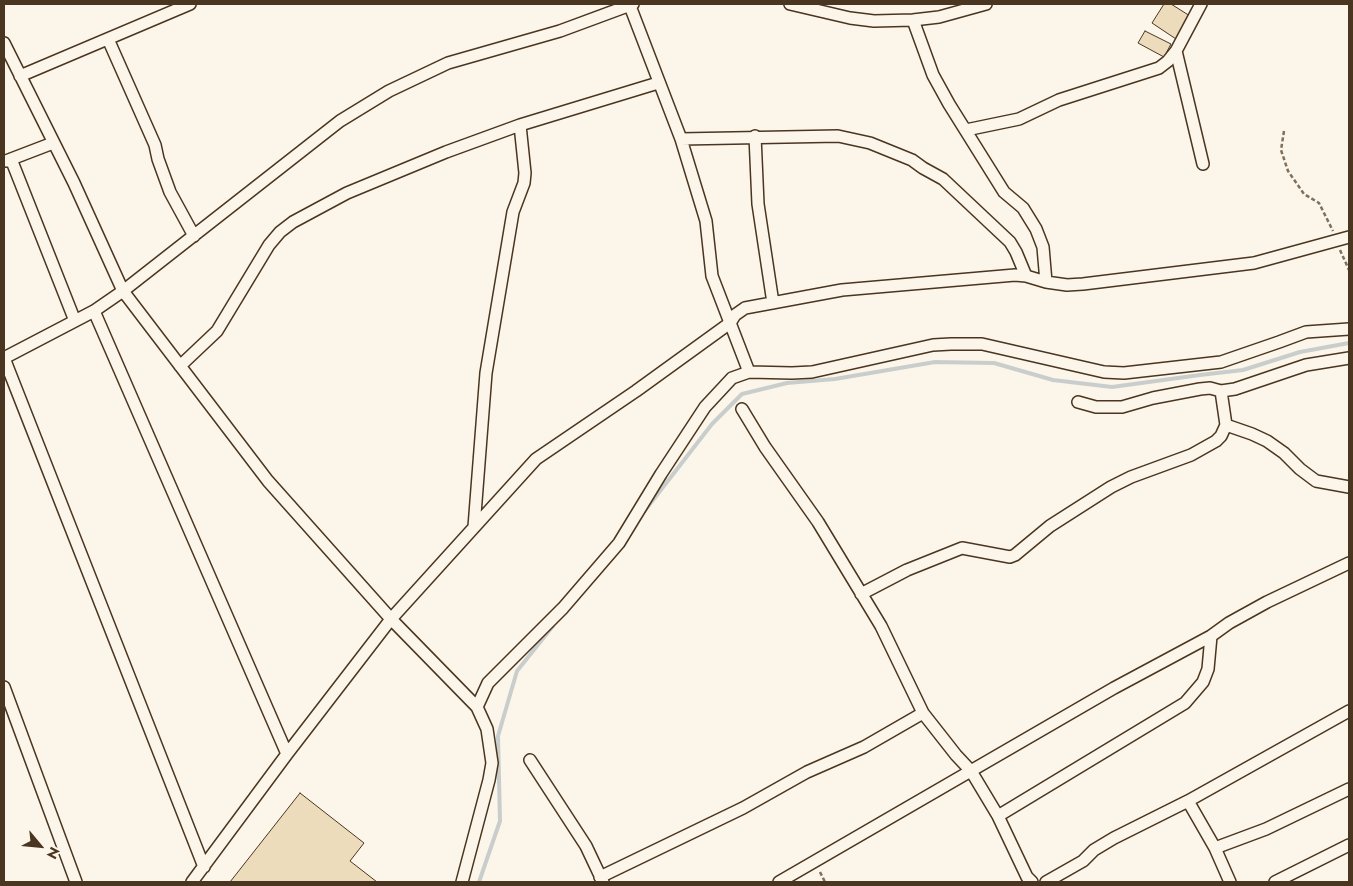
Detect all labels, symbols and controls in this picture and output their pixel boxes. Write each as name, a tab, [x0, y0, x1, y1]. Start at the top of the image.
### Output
north arrow	[15, 821, 65, 871]
text: N	[42, 843, 65, 863]

